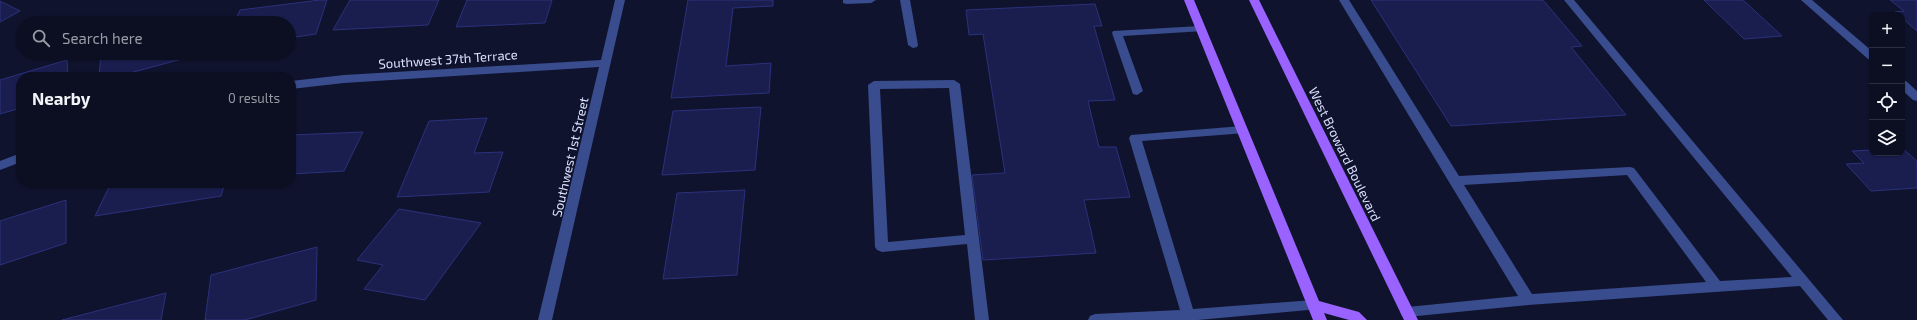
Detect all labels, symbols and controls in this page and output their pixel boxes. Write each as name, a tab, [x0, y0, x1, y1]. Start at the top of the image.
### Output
map controls	[1869, 12, 1905, 156]
button: +	[1869, 12, 1905, 48]
search box	[16, 16, 296, 60]
icon: search	[30, 27, 52, 49]
text: Search here	[62, 29, 143, 47]
street label: Southwest 37th Terrace	[378, 46, 518, 72]
button: −	[1869, 48, 1905, 84]
street label: West Broward Boulevard	[1306, 84, 1384, 224]
button: locate	[1869, 84, 1905, 120]
text: Nearby	[32, 88, 90, 108]
text: 0 results	[228, 90, 280, 106]
street label: Southwest 1st Street	[548, 95, 592, 218]
button: layers	[1869, 120, 1905, 156]

